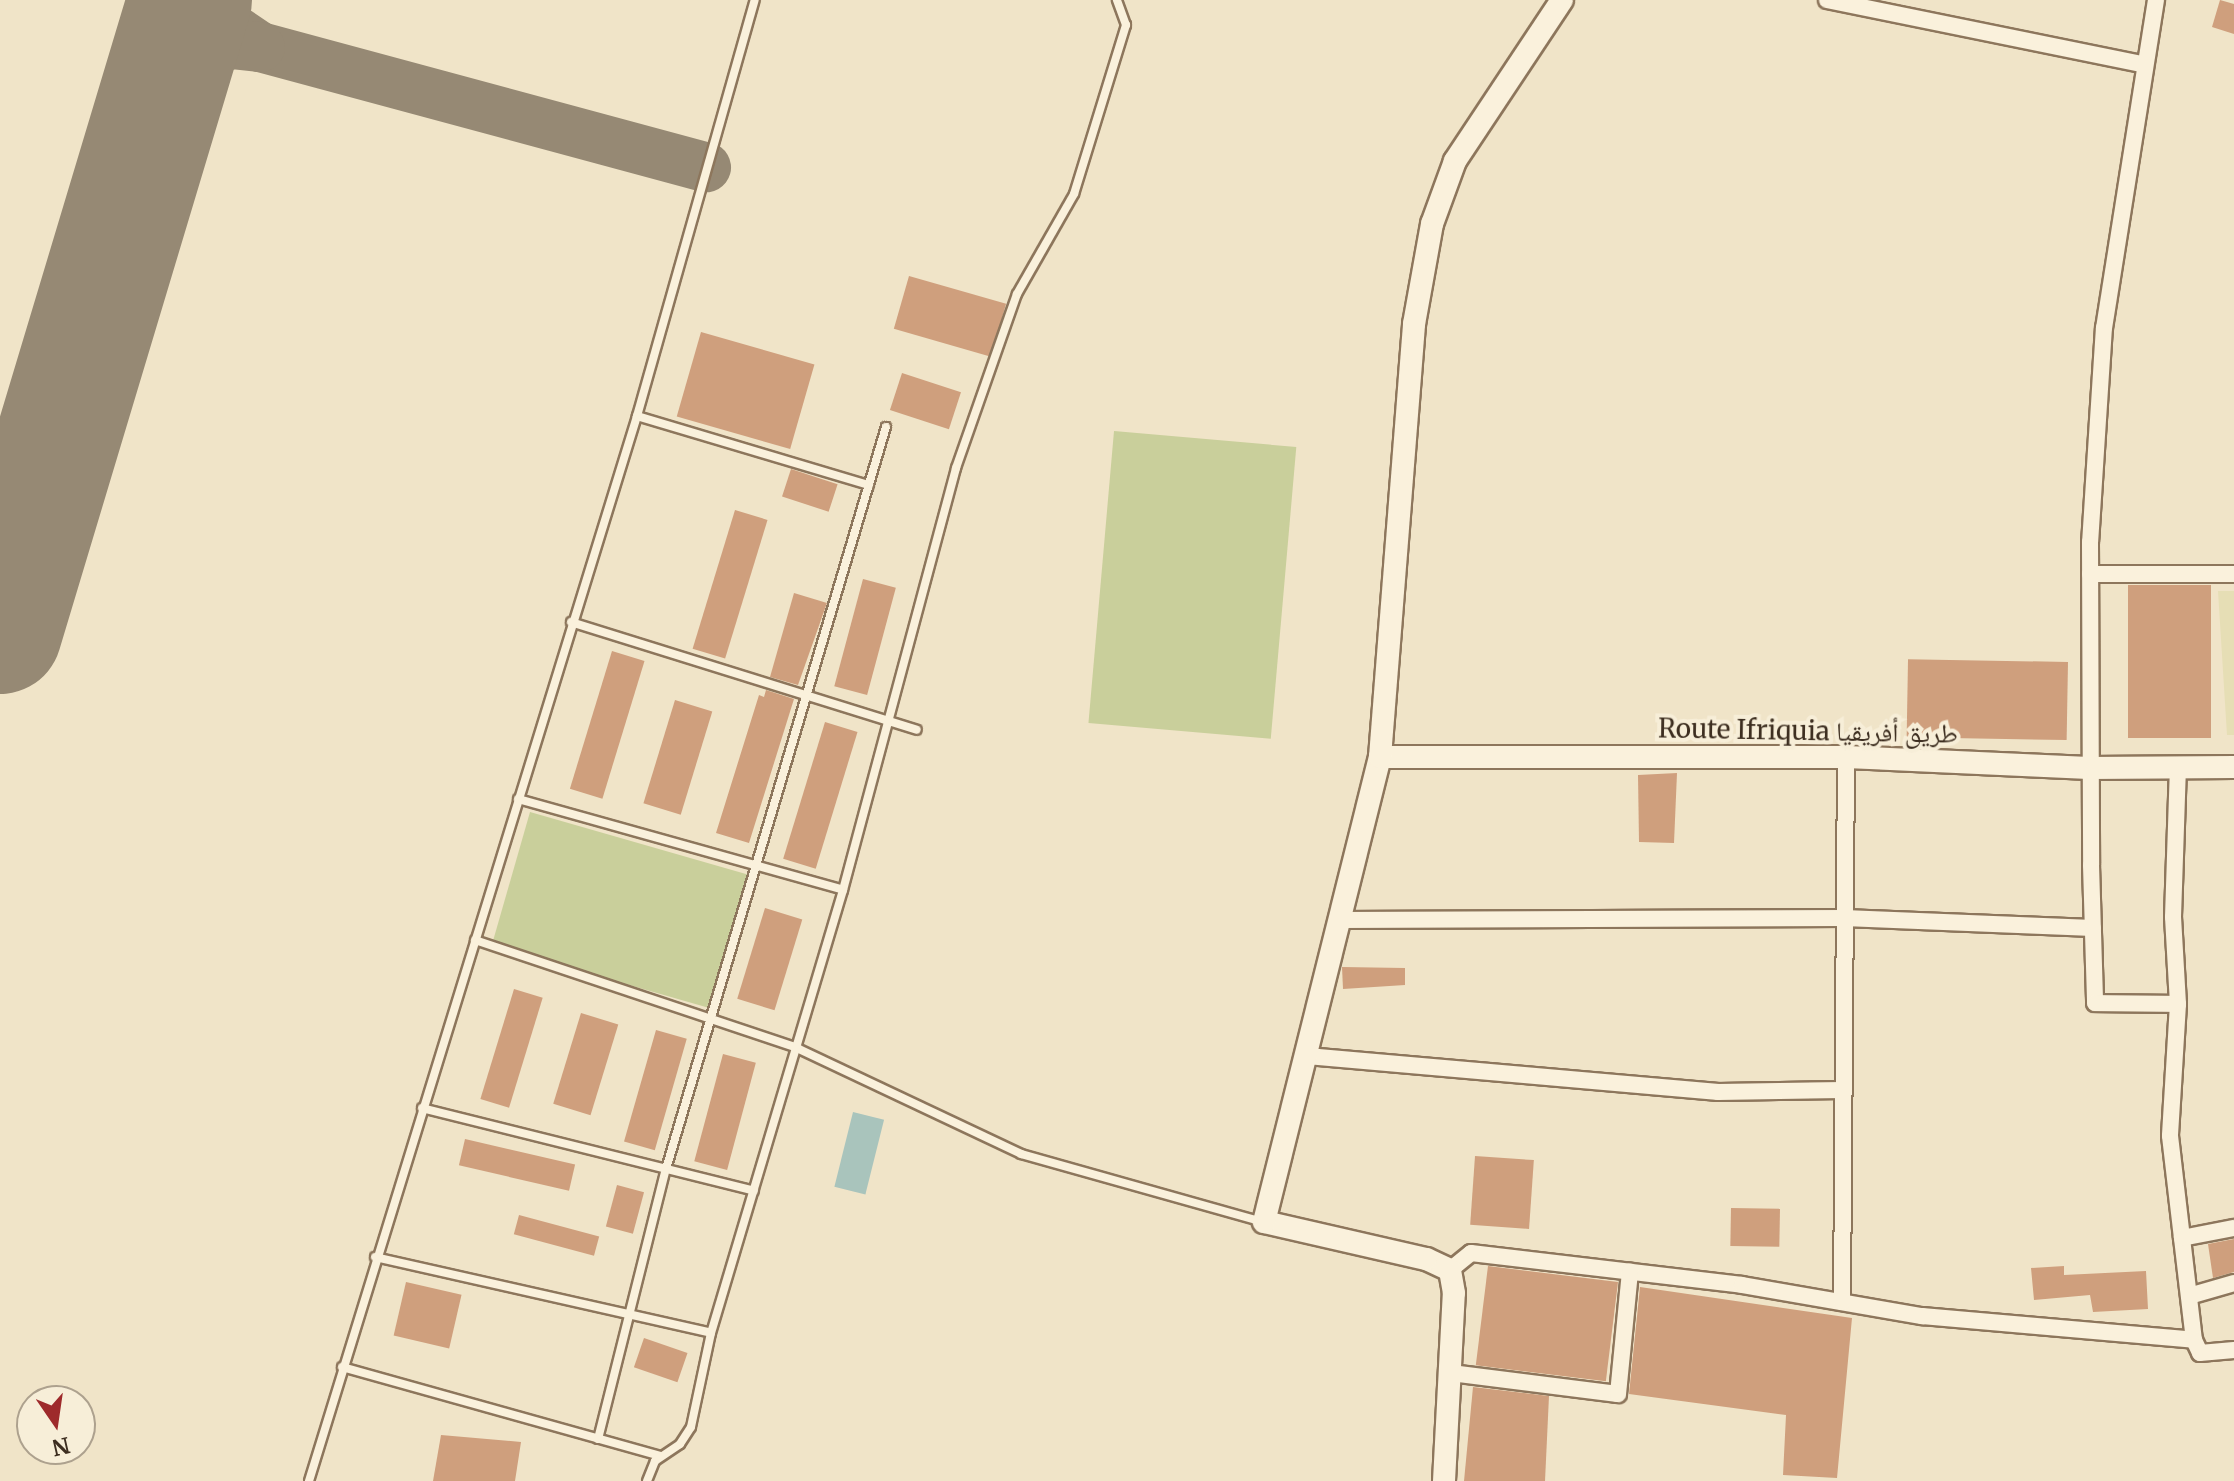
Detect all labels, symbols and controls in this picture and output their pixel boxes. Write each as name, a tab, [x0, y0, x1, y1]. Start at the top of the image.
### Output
street label: Route Ifriquia طريق أفريقيا	[1658, 713, 1958, 749]
north arrow	[16, 1385, 96, 1465]
text: N	[49, 1431, 73, 1462]

